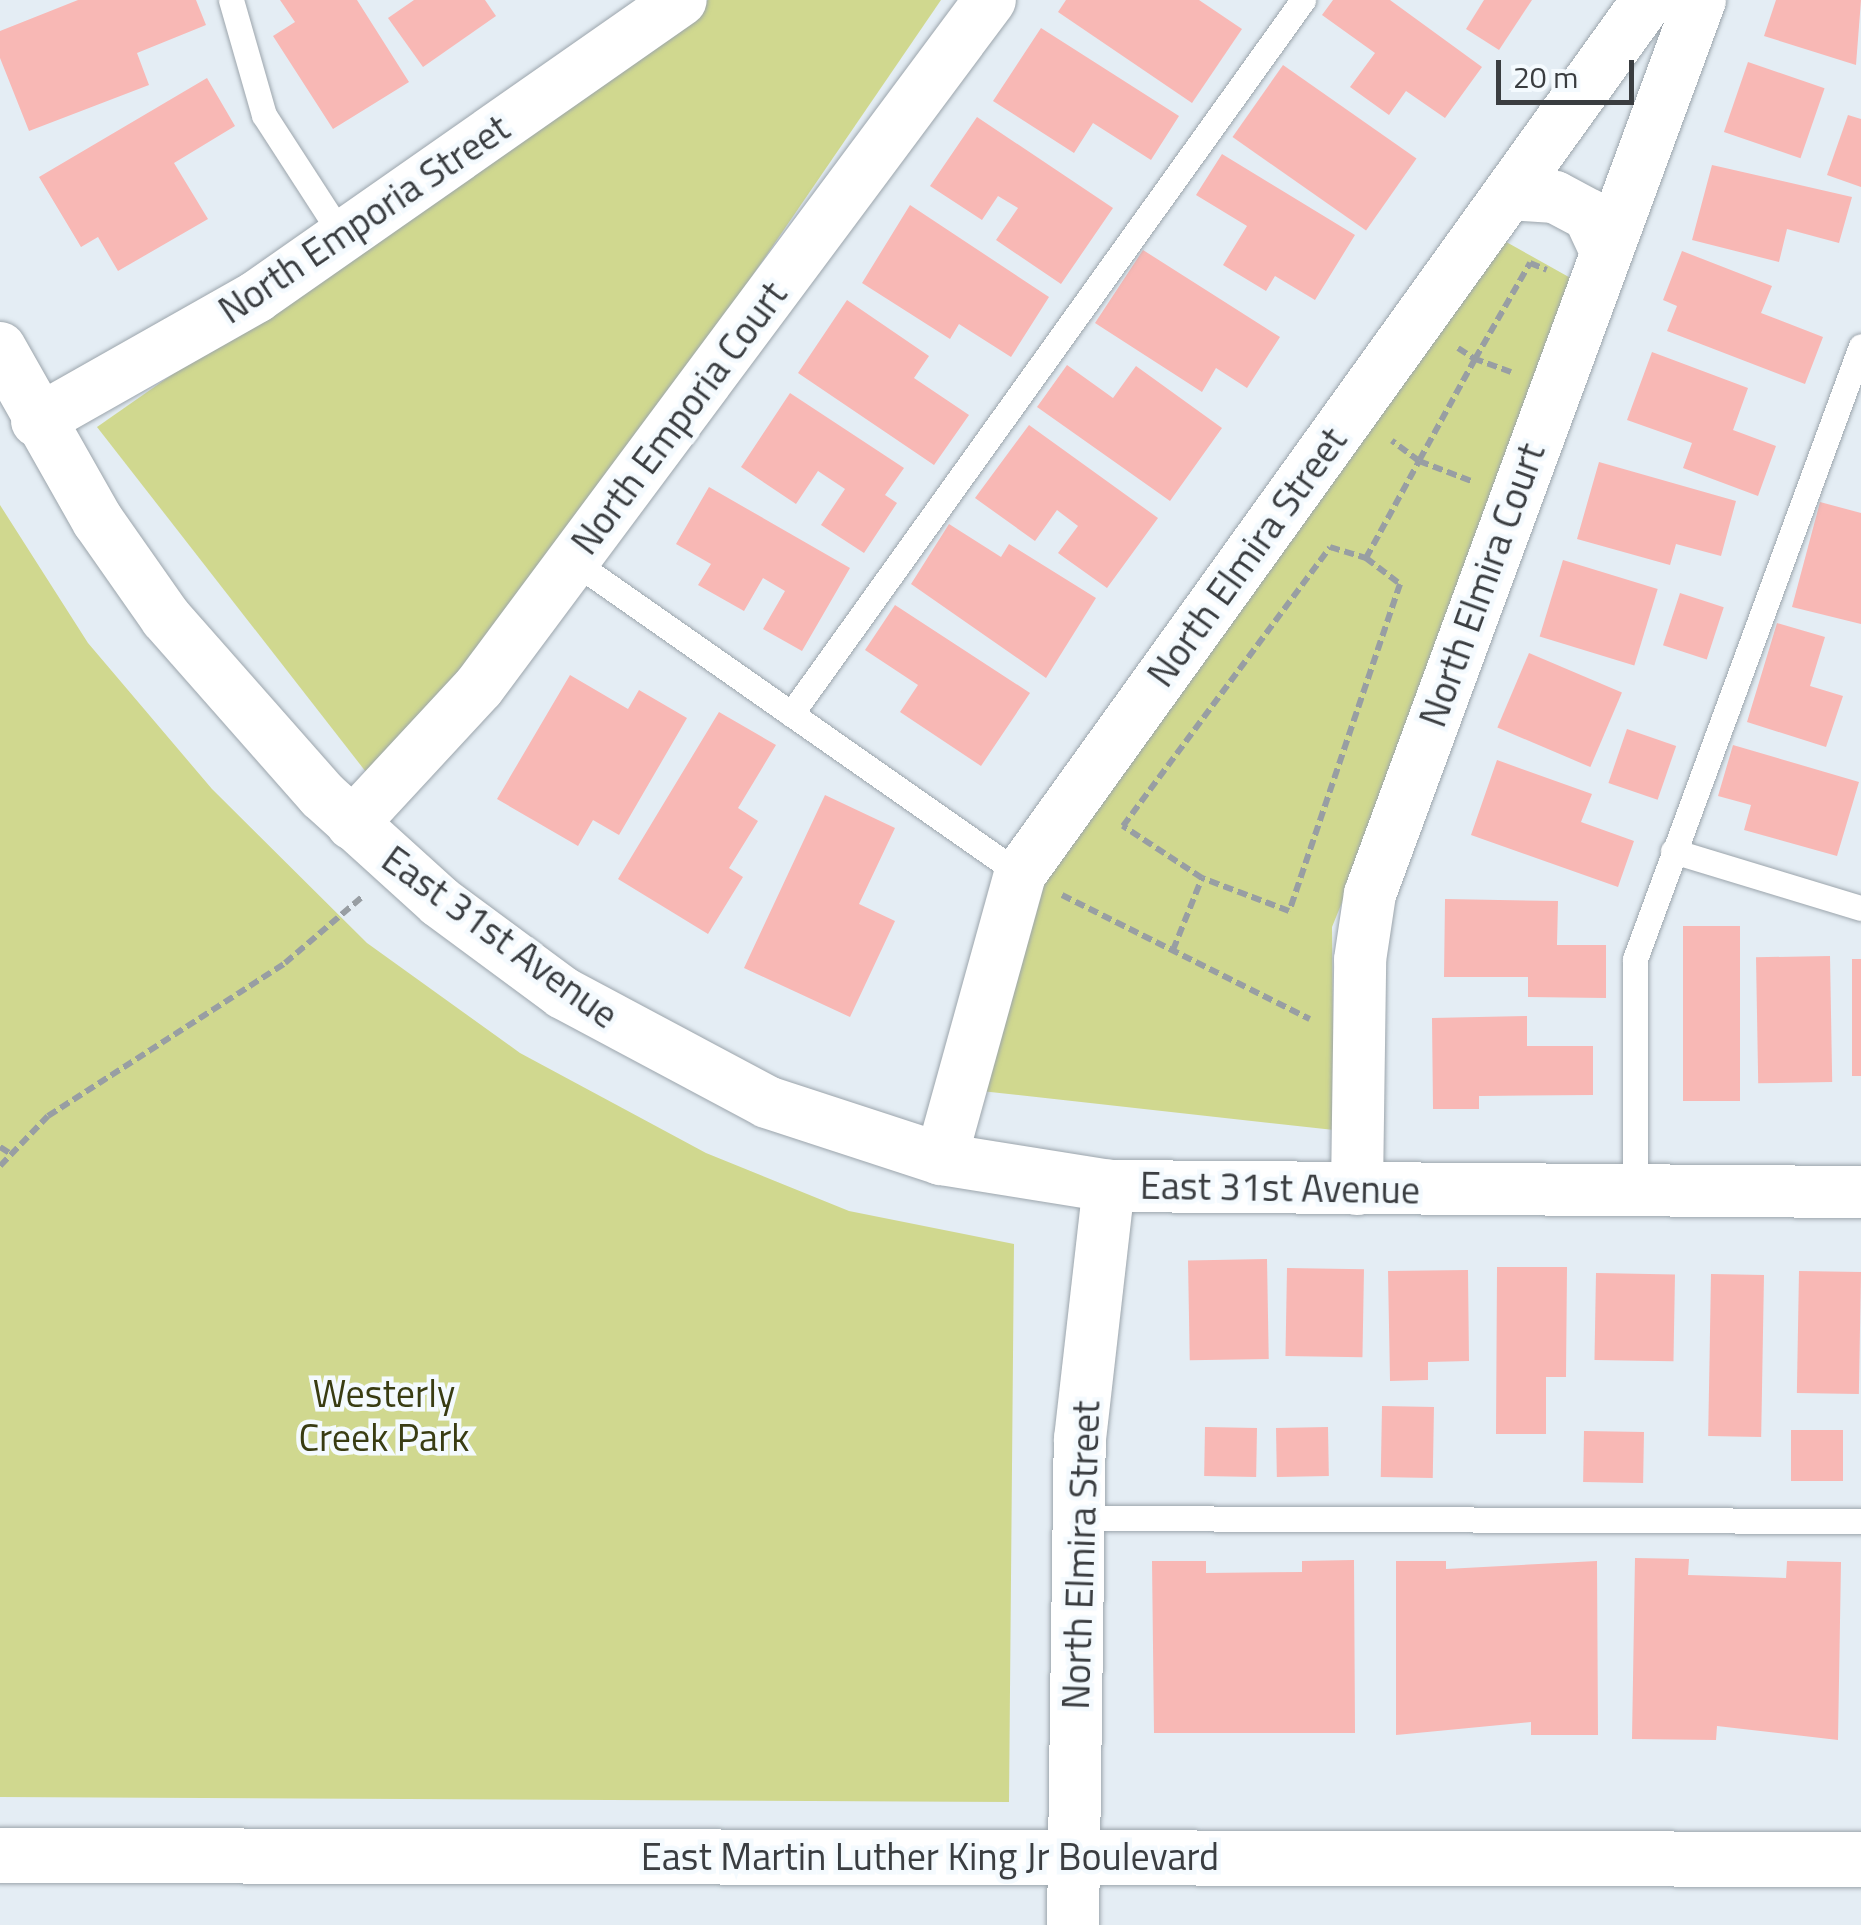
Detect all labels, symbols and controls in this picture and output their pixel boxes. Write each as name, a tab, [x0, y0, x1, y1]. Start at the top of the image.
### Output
scale bar	[1501, 40, 1638, 102]
text: 20 m	[1513, 54, 1578, 100]
street label: North Emporia Street	[210, 105, 518, 333]
street label: North Emporia Court	[562, 273, 796, 563]
street label: North Elmira Street	[1138, 419, 1356, 695]
street label: North Elmira Court	[1410, 437, 1554, 733]
street label: East 31st Avenue	[373, 836, 627, 1038]
street label: East 31st Avenue	[1140, 1163, 1420, 1213]
park label: Westerly Creek Park	[299, 1371, 469, 1460]
street label: North Elmira Street	[1053, 1400, 1109, 1710]
street label: East Martin Luther King Jr Boulevard	[641, 1834, 1219, 1880]

